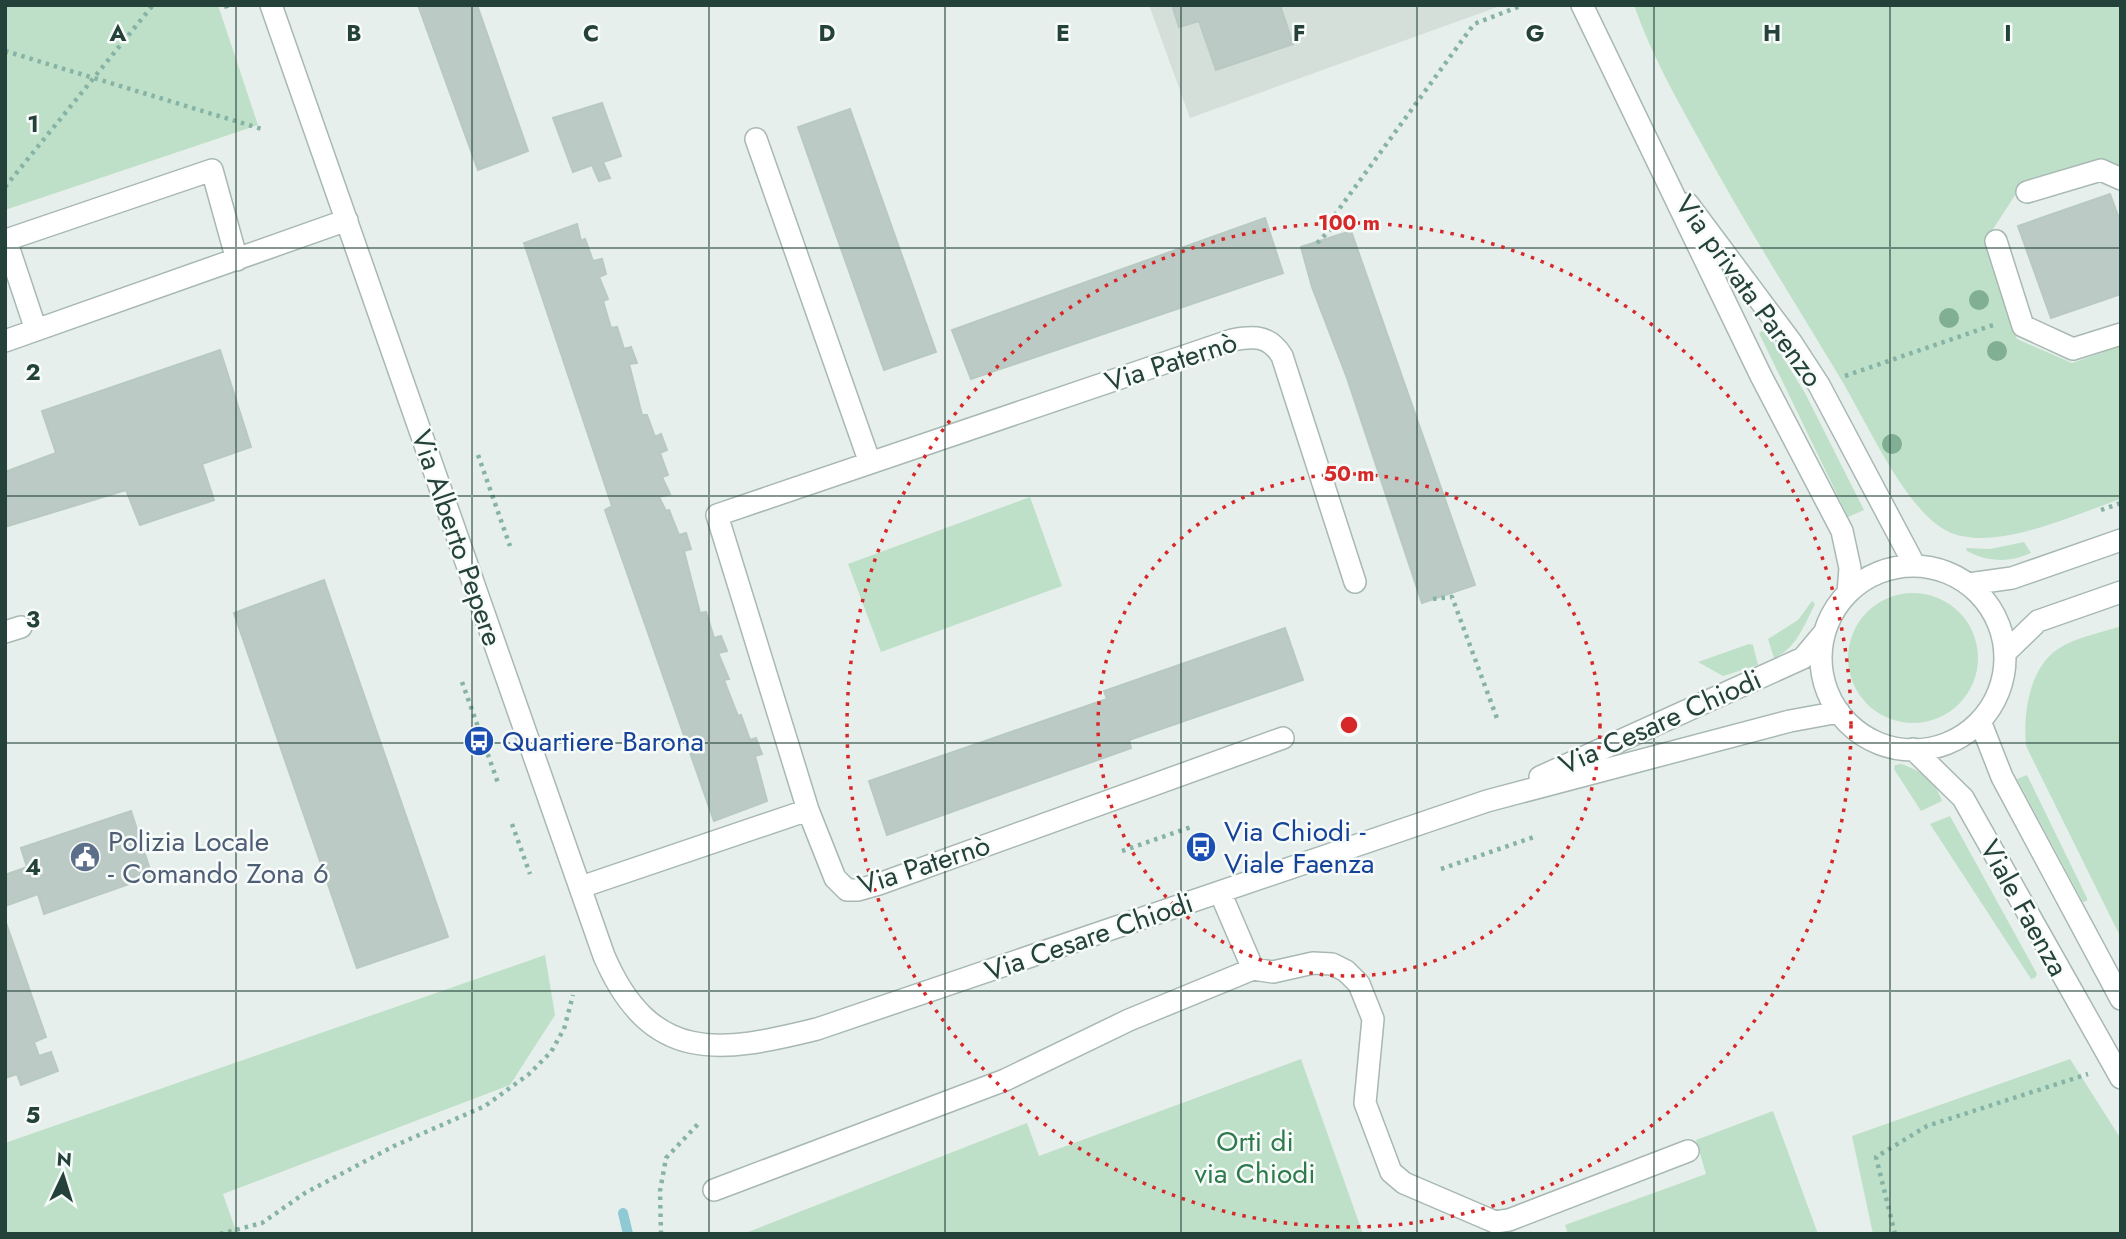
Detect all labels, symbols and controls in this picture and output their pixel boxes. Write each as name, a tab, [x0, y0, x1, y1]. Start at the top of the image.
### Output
text: A	[109, 16, 127, 50]
text: B	[346, 16, 362, 50]
text: C	[583, 16, 599, 50]
text: D	[819, 16, 836, 50]
text: E	[1056, 16, 1070, 50]
text: F	[1293, 16, 1305, 50]
text: G	[1526, 16, 1544, 50]
text: H	[1763, 16, 1781, 50]
text: I	[2004, 16, 2012, 50]
text: 1	[27, 107, 39, 141]
street label: Via privata Parenzo	[1665, 186, 1833, 396]
text: 100 m	[1318, 208, 1380, 238]
street label: Via Paternò	[1100, 321, 1242, 403]
text: 2	[25, 355, 41, 389]
street label: Via Alberto Pepere	[401, 425, 513, 651]
text: 50 m	[1324, 459, 1374, 489]
text: 3	[26, 602, 40, 636]
street label: Via Cesare Chiodi	[1552, 659, 1768, 785]
centre of rings	[1337, 713, 1361, 737]
place label: Quartiere Barona	[502, 721, 704, 762]
bus stop icon: Quartiere Barona	[462, 724, 496, 758]
place label: Via Chiodi - Viale Faenza	[1224, 811, 1375, 884]
place label: Polizia Locale - Comando Zona 6	[108, 821, 329, 894]
street label: Via Paternò	[853, 824, 995, 906]
bus stop icon: Via Chiodi - Viale Faenza	[1184, 830, 1218, 864]
street label: Viale Faenza	[1970, 832, 2078, 984]
public building icon: Polizia Locale - Comando Zona 6	[68, 840, 102, 874]
text: 4	[25, 850, 41, 884]
street label: Via Cesare Chiodi	[979, 882, 1199, 992]
text: 5	[26, 1098, 40, 1132]
park label: Orti di via Chiodi	[1194, 1121, 1316, 1194]
north arrow	[28, 1141, 98, 1211]
text: N	[56, 1146, 73, 1174]

